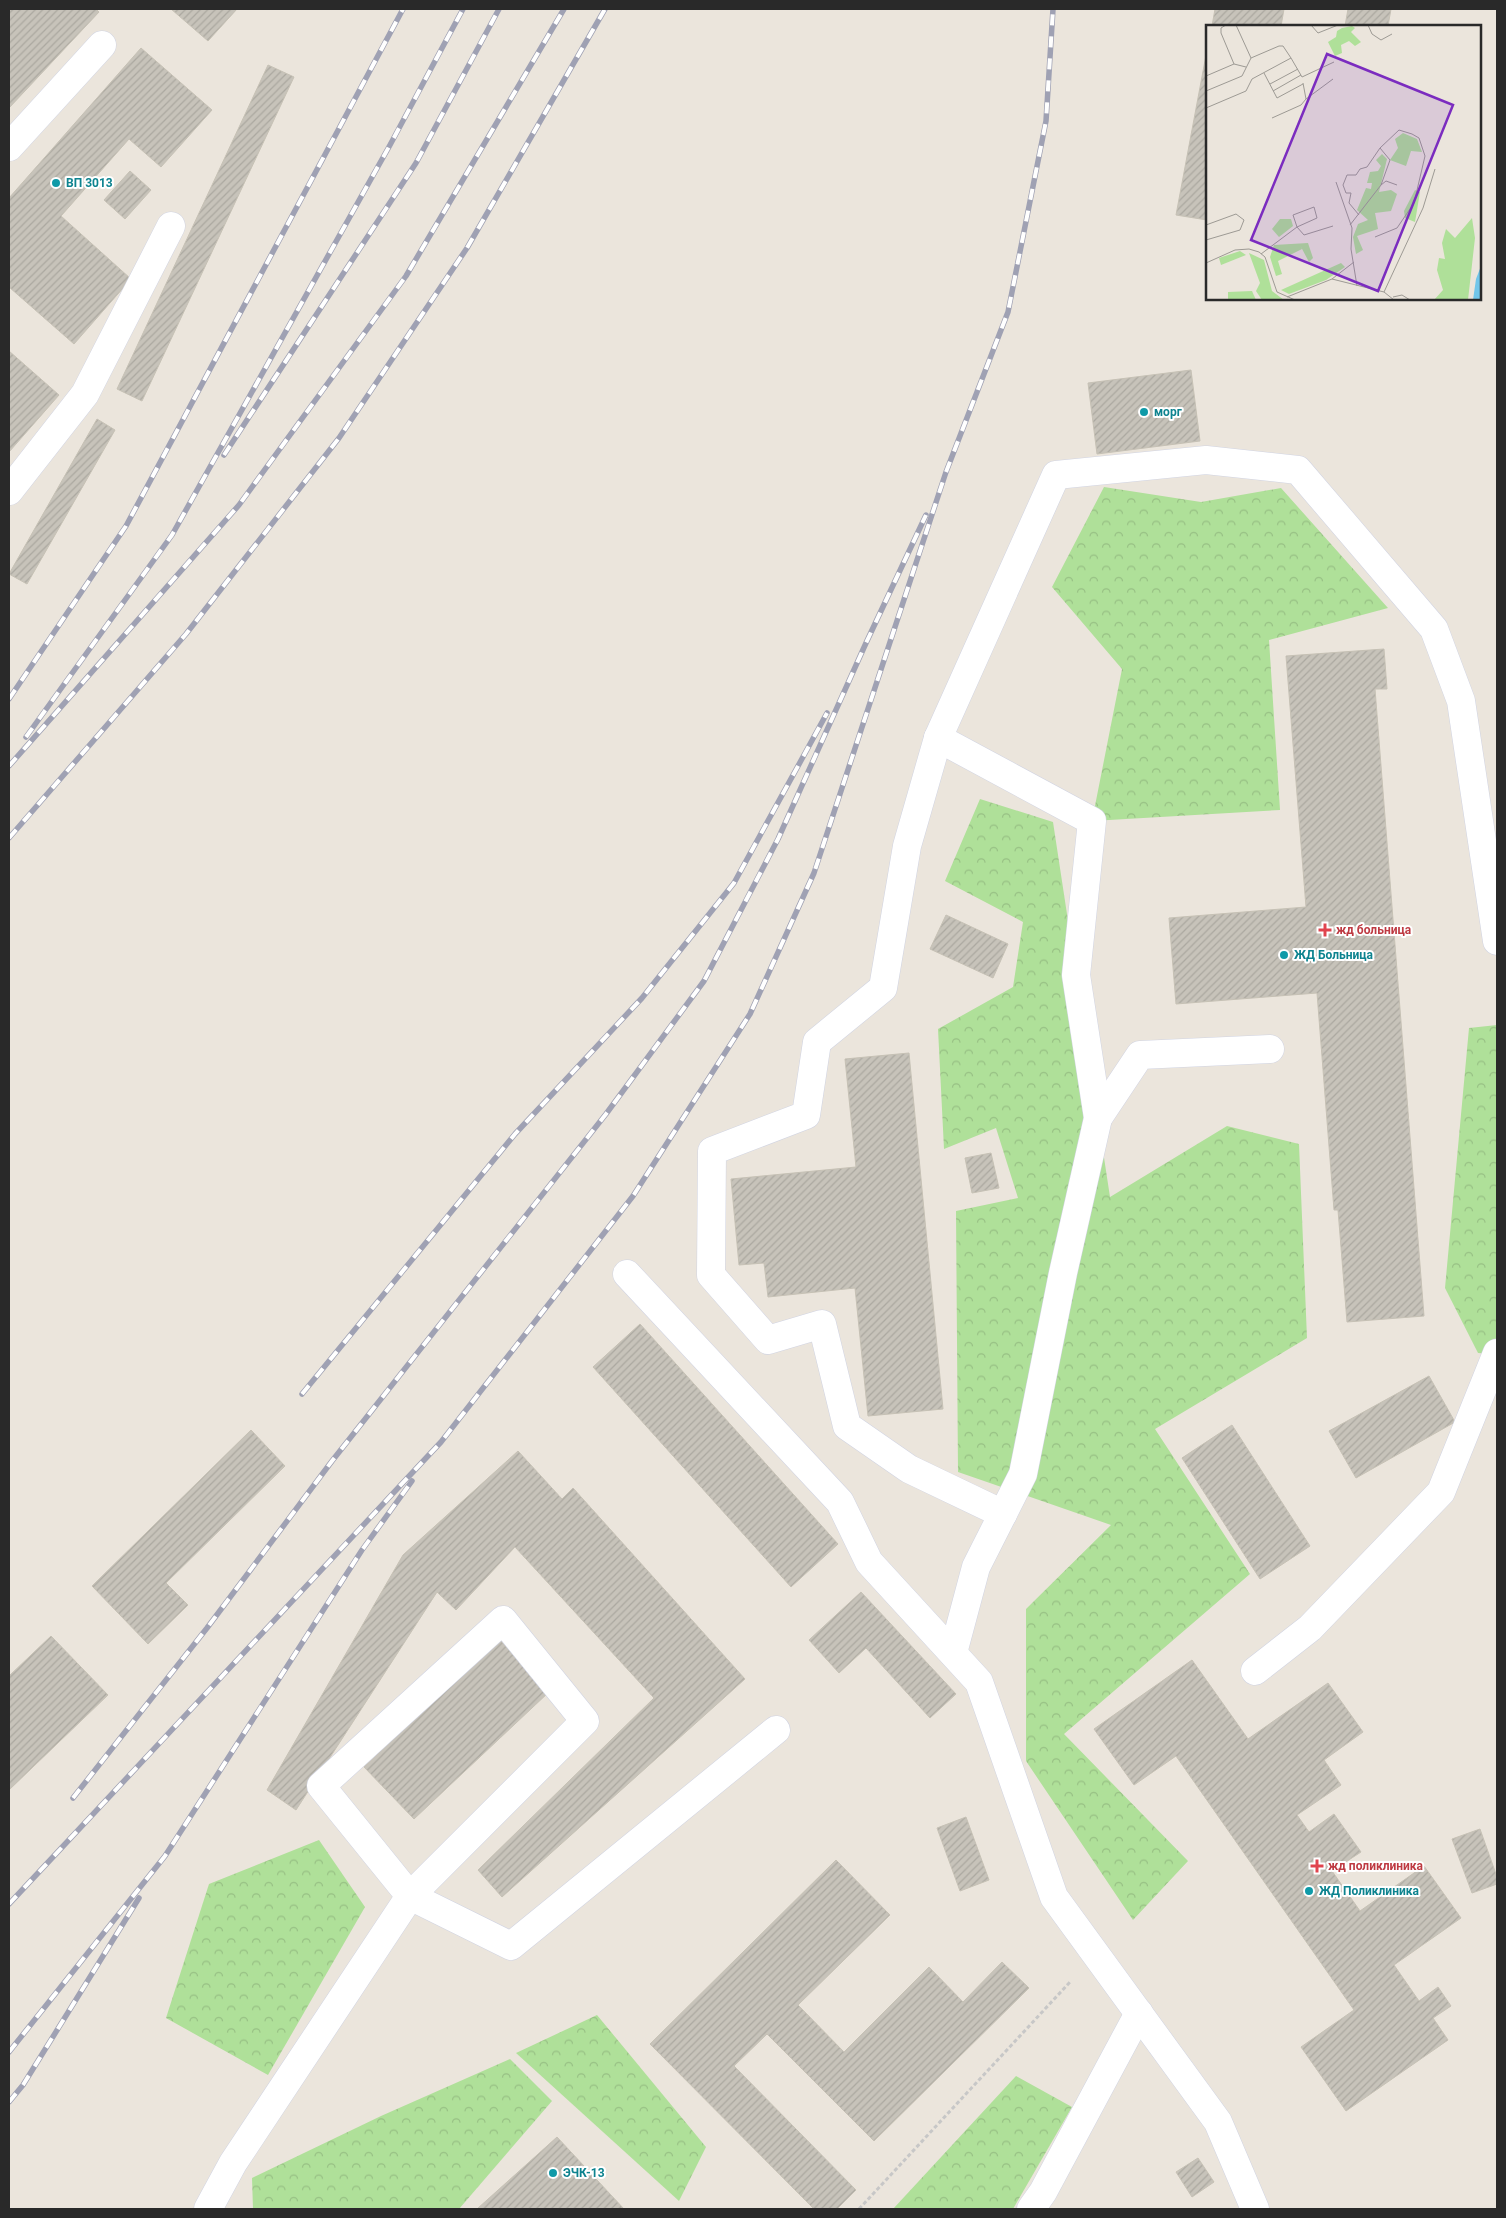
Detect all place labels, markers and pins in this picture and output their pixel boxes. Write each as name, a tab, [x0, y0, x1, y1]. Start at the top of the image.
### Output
place label: ВП 3013	[66, 176, 113, 190]
marker: ВП 3013	[50, 177, 62, 189]
place label: морг	[1154, 405, 1182, 419]
marker: морг	[1138, 406, 1150, 418]
marker: жд больница	[1318, 923, 1332, 937]
place label: жд больница	[1336, 923, 1412, 937]
place label: ЖД Больница	[1294, 948, 1374, 962]
marker: ЖД Больница	[1278, 949, 1290, 961]
marker: жд поликлиника	[1310, 1859, 1324, 1873]
place label: жд поликлиника	[1328, 1859, 1424, 1873]
place label: ЖД Поликлиника	[1319, 1884, 1419, 1898]
marker: ЖД Поликлиника	[1303, 1885, 1315, 1897]
place label: ЭЧК-13	[563, 2166, 605, 2180]
marker: ЭЧК-13	[547, 2167, 559, 2179]

